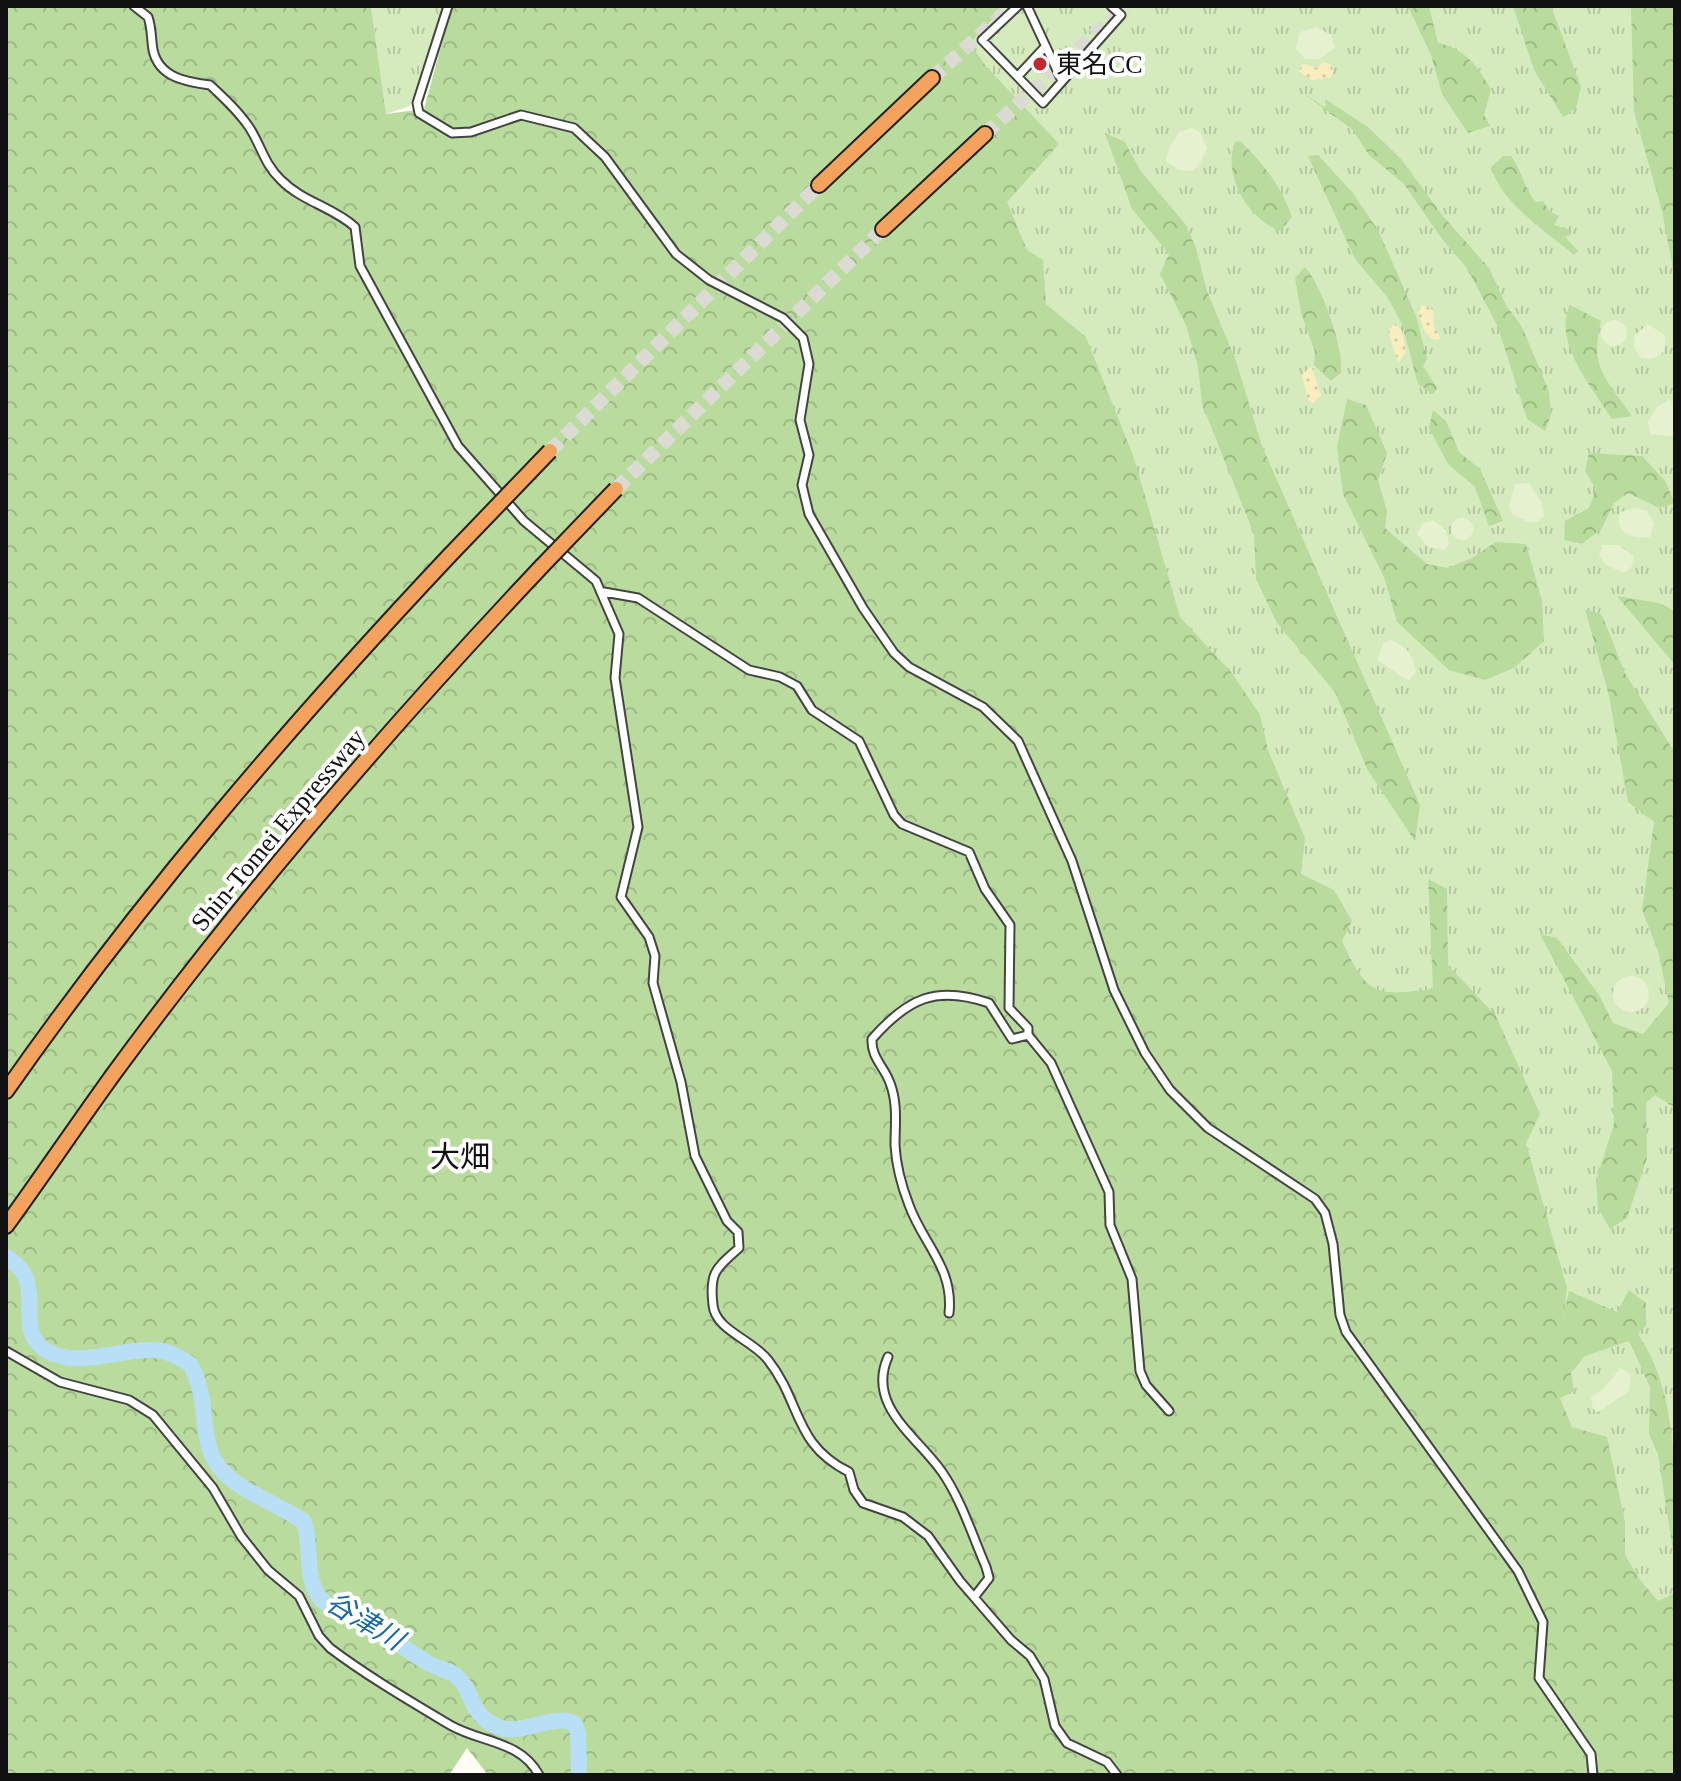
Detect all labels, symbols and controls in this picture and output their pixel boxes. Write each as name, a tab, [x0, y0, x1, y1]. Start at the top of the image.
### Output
place label: 東名CC	[1056, 50, 1143, 79]
marker: 東名CC	[1031, 55, 1049, 73]
street label: Shin-Tomei Expressway	[185, 723, 371, 937]
district label: 大畑	[430, 1140, 490, 1173]
water label: 谷津川	[321, 1586, 412, 1657]

